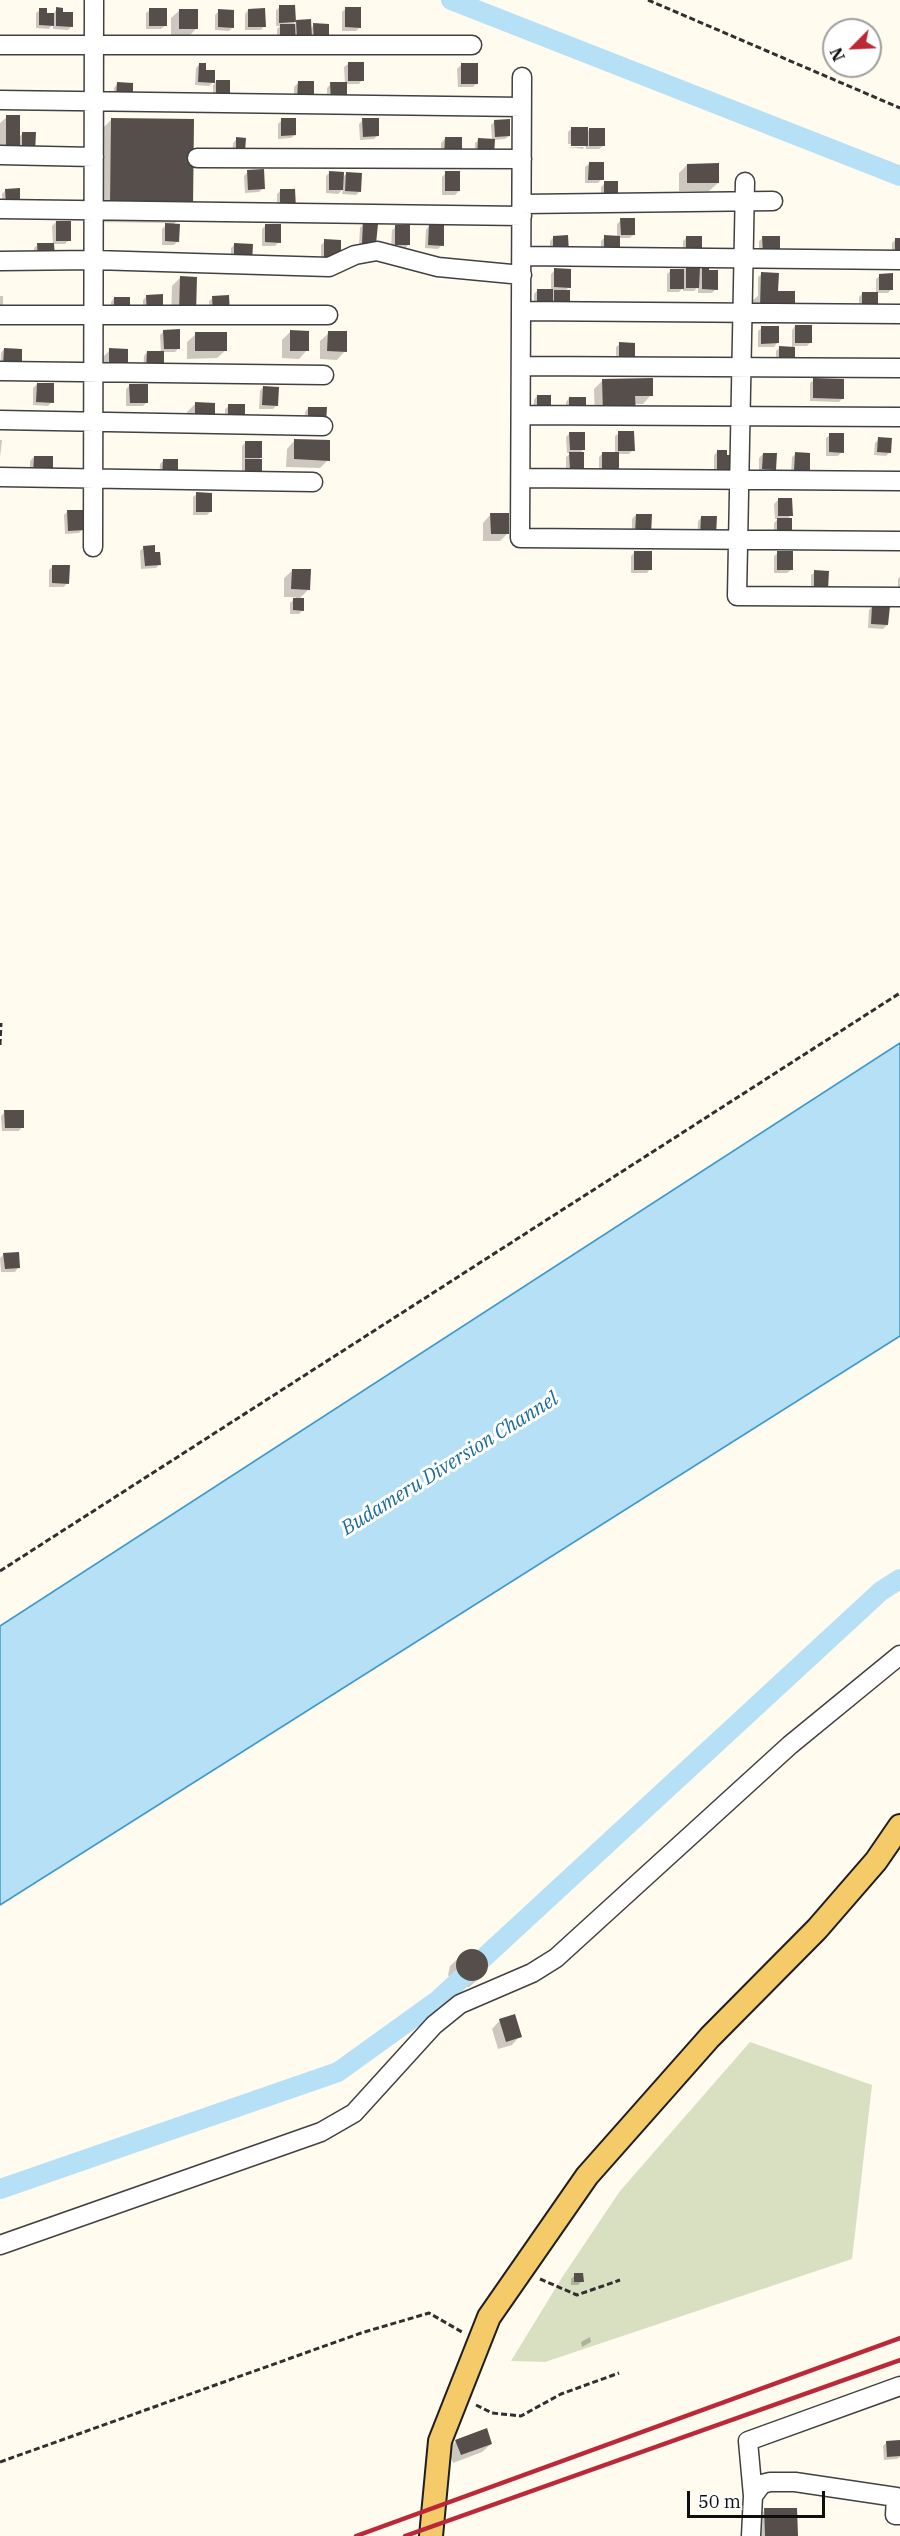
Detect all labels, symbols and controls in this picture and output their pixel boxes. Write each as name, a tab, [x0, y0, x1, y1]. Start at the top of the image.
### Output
north arrow	[822, 18, 882, 78]
text: N	[826, 45, 849, 64]
water label: Budameru Diversion Channel	[337, 1387, 563, 1541]
scale bar	[690, 2479, 828, 2517]
text: 50 m	[698, 2490, 741, 2513]

